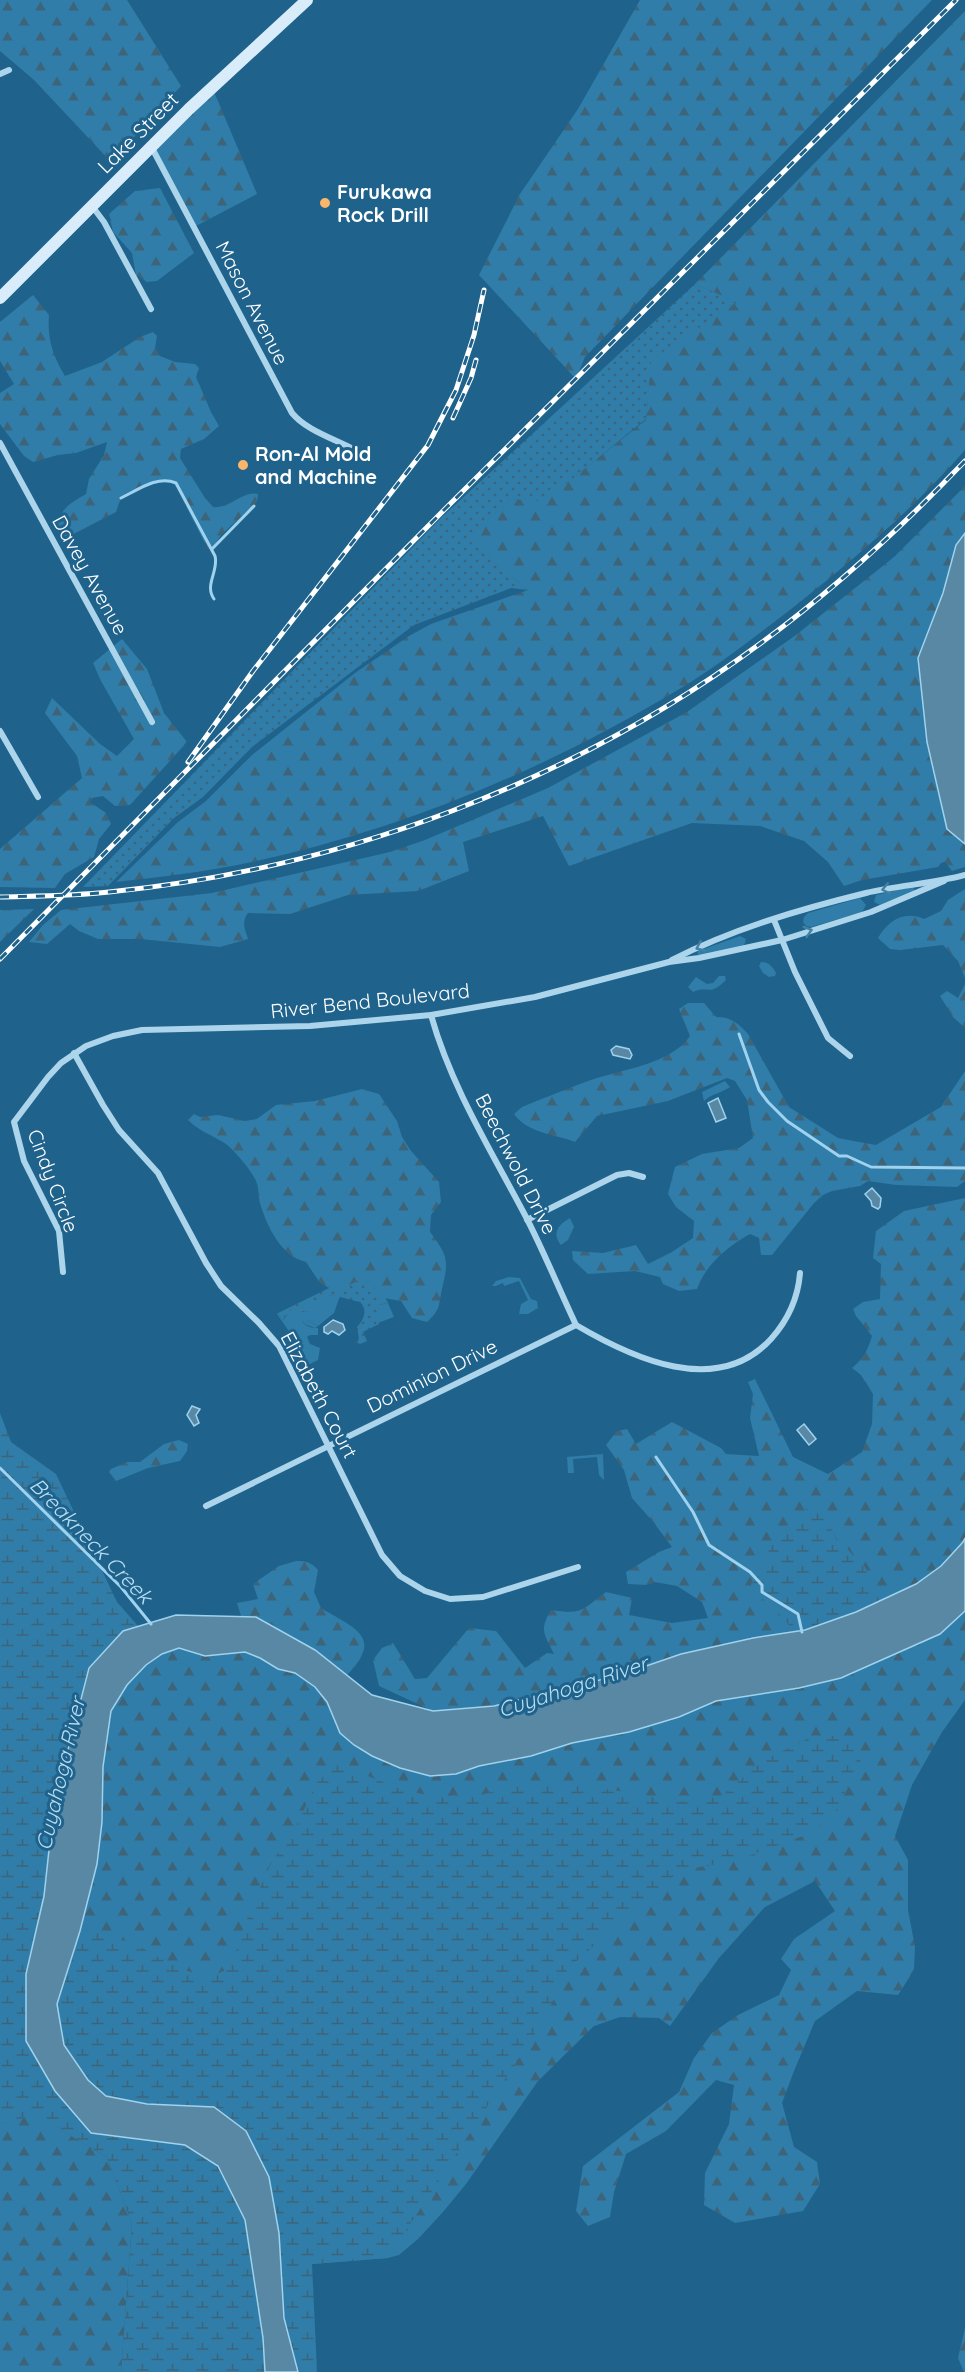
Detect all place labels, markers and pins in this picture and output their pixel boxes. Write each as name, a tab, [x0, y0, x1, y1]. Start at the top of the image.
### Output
place label: Furukawa Rock Drill	[337, 179, 432, 227]
marker: Furukawa Rock Drill	[318, 196, 332, 210]
place label: Ron-Al Mold and Machine	[255, 441, 377, 489]
marker: Ron-Al Mold and Machine	[236, 458, 250, 472]

